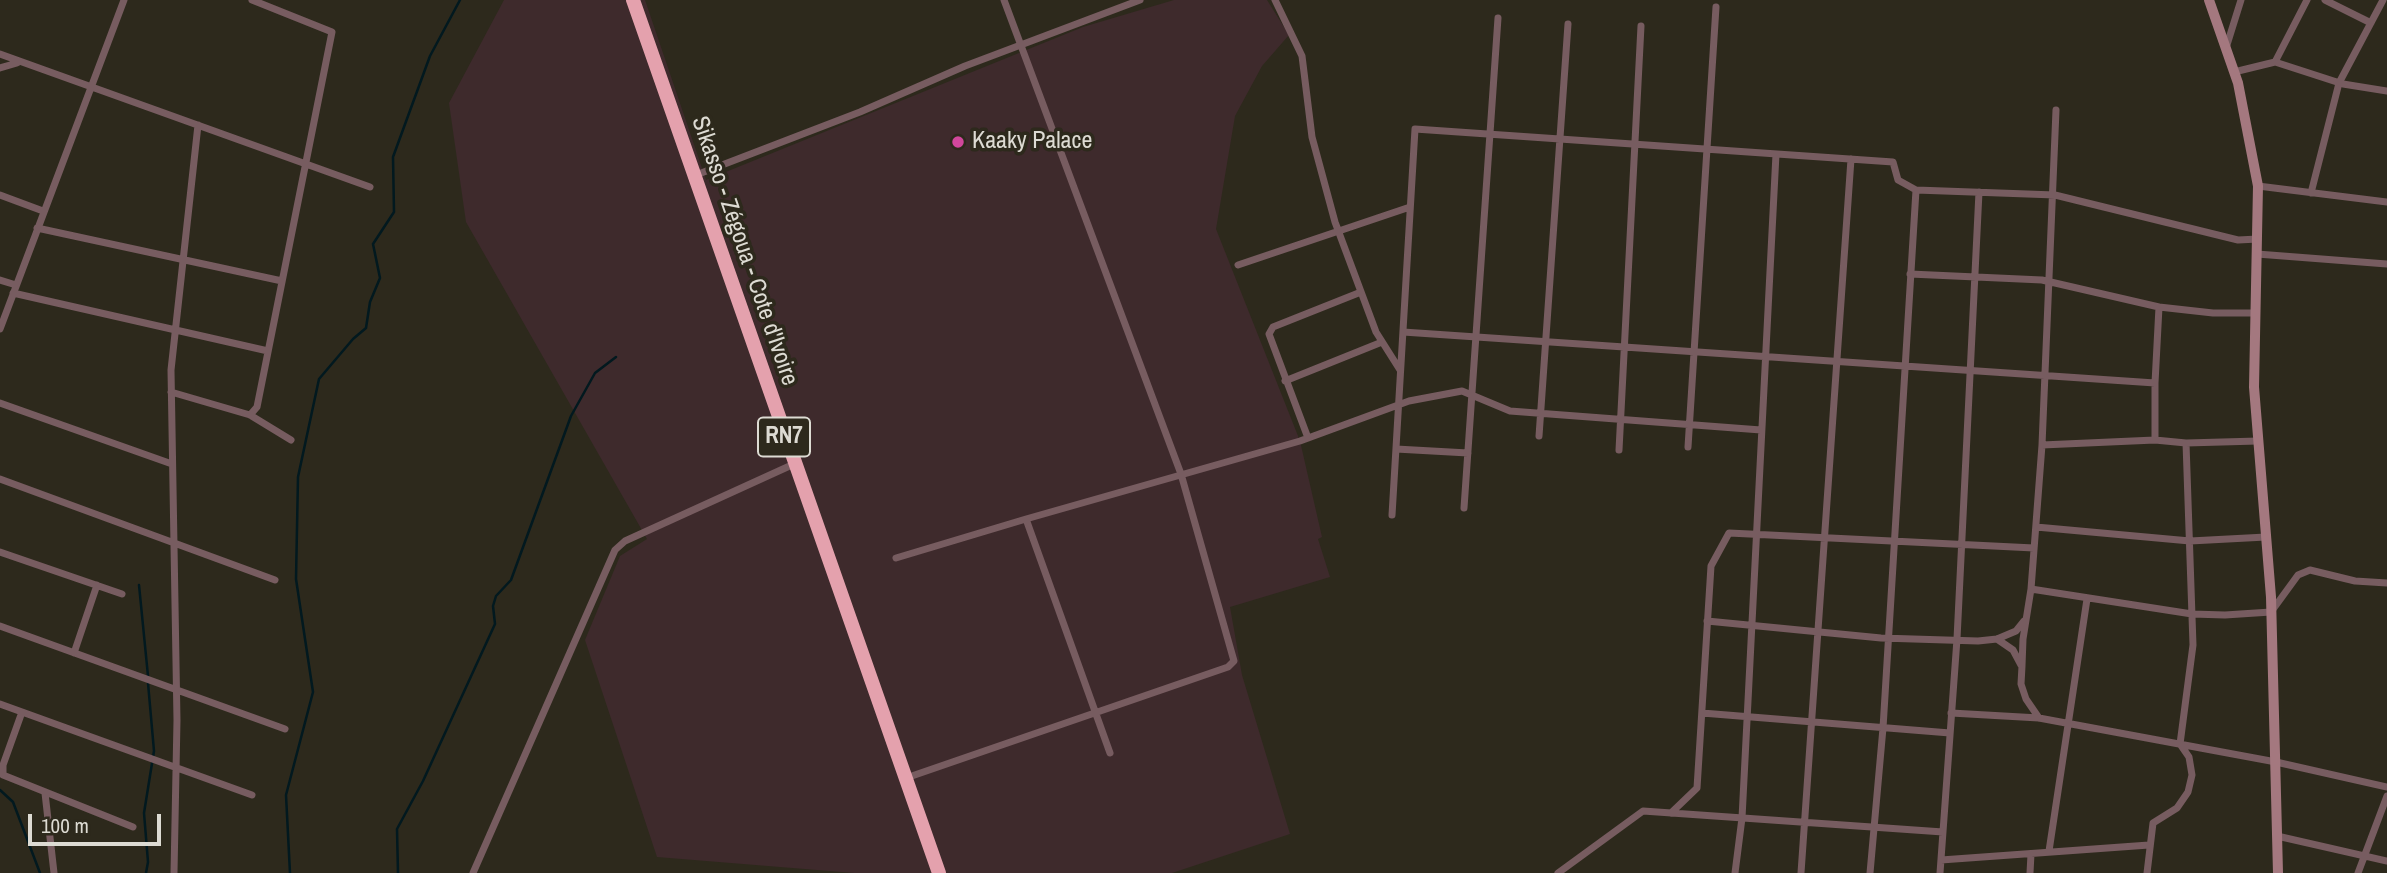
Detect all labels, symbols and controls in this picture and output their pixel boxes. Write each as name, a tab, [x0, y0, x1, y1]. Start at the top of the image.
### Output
street label: Sikasso - Zégoua - Cote d'Ivoire	[684, 113, 804, 389]
place label: Kaaky Palace	[972, 128, 1092, 156]
marker: Kaaky Palace	[950, 134, 966, 150]
road number: RN7	[758, 418, 810, 457]
scale bar	[32, 800, 164, 844]
text: 100 m	[41, 811, 89, 840]

